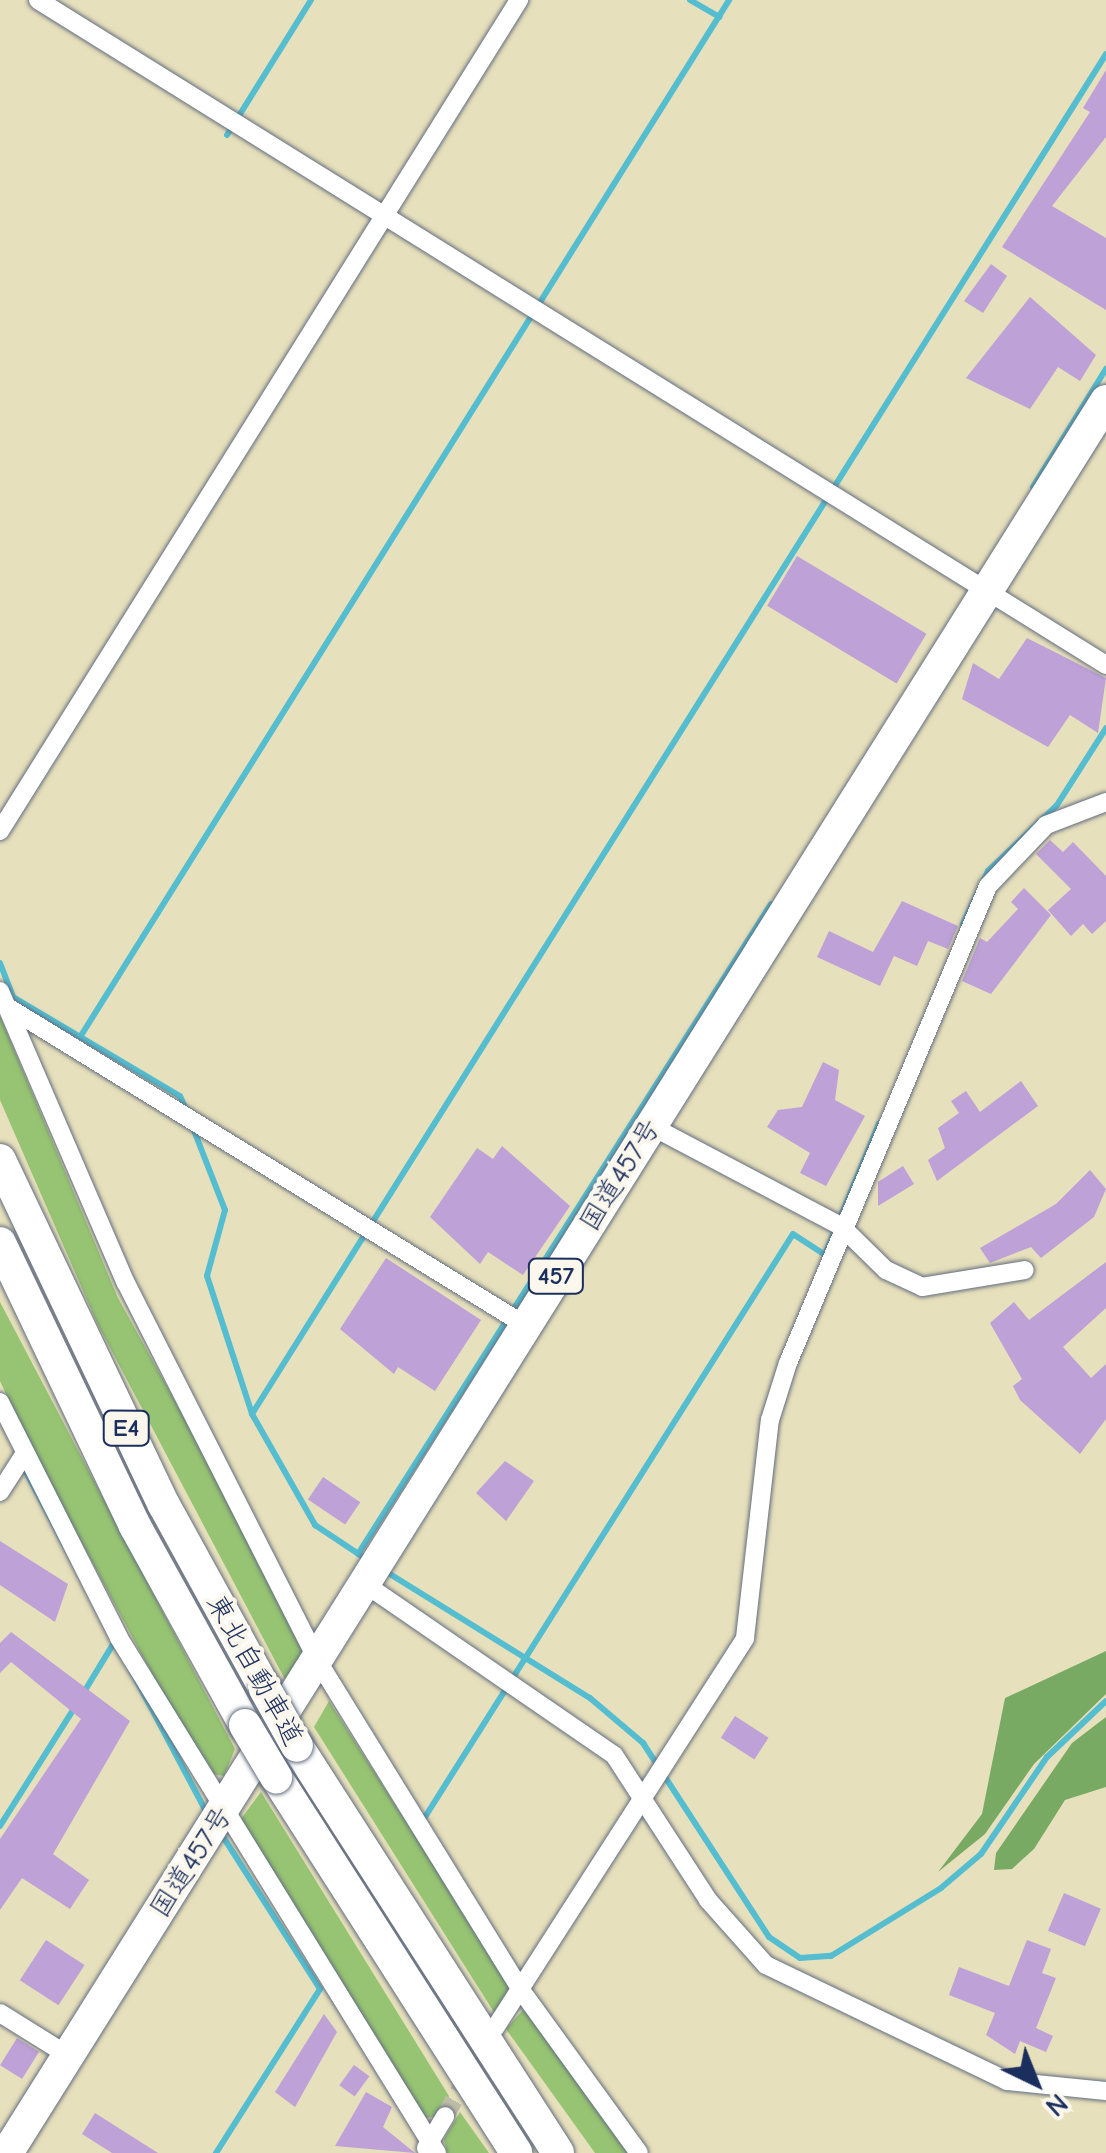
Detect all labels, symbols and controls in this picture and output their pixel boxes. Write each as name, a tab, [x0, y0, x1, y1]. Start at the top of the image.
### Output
street label: 国道457号	[572, 1113, 668, 1237]
road number: 457	[526, 1256, 586, 1296]
road number: E4	[101, 1408, 151, 1448]
street label: 東北自動車道	[200, 1588, 310, 1752]
street label: 国道457号	[143, 1800, 239, 1924]
north arrow	[986, 2033, 1086, 2133]
text: N	[1039, 2087, 1074, 2123]

